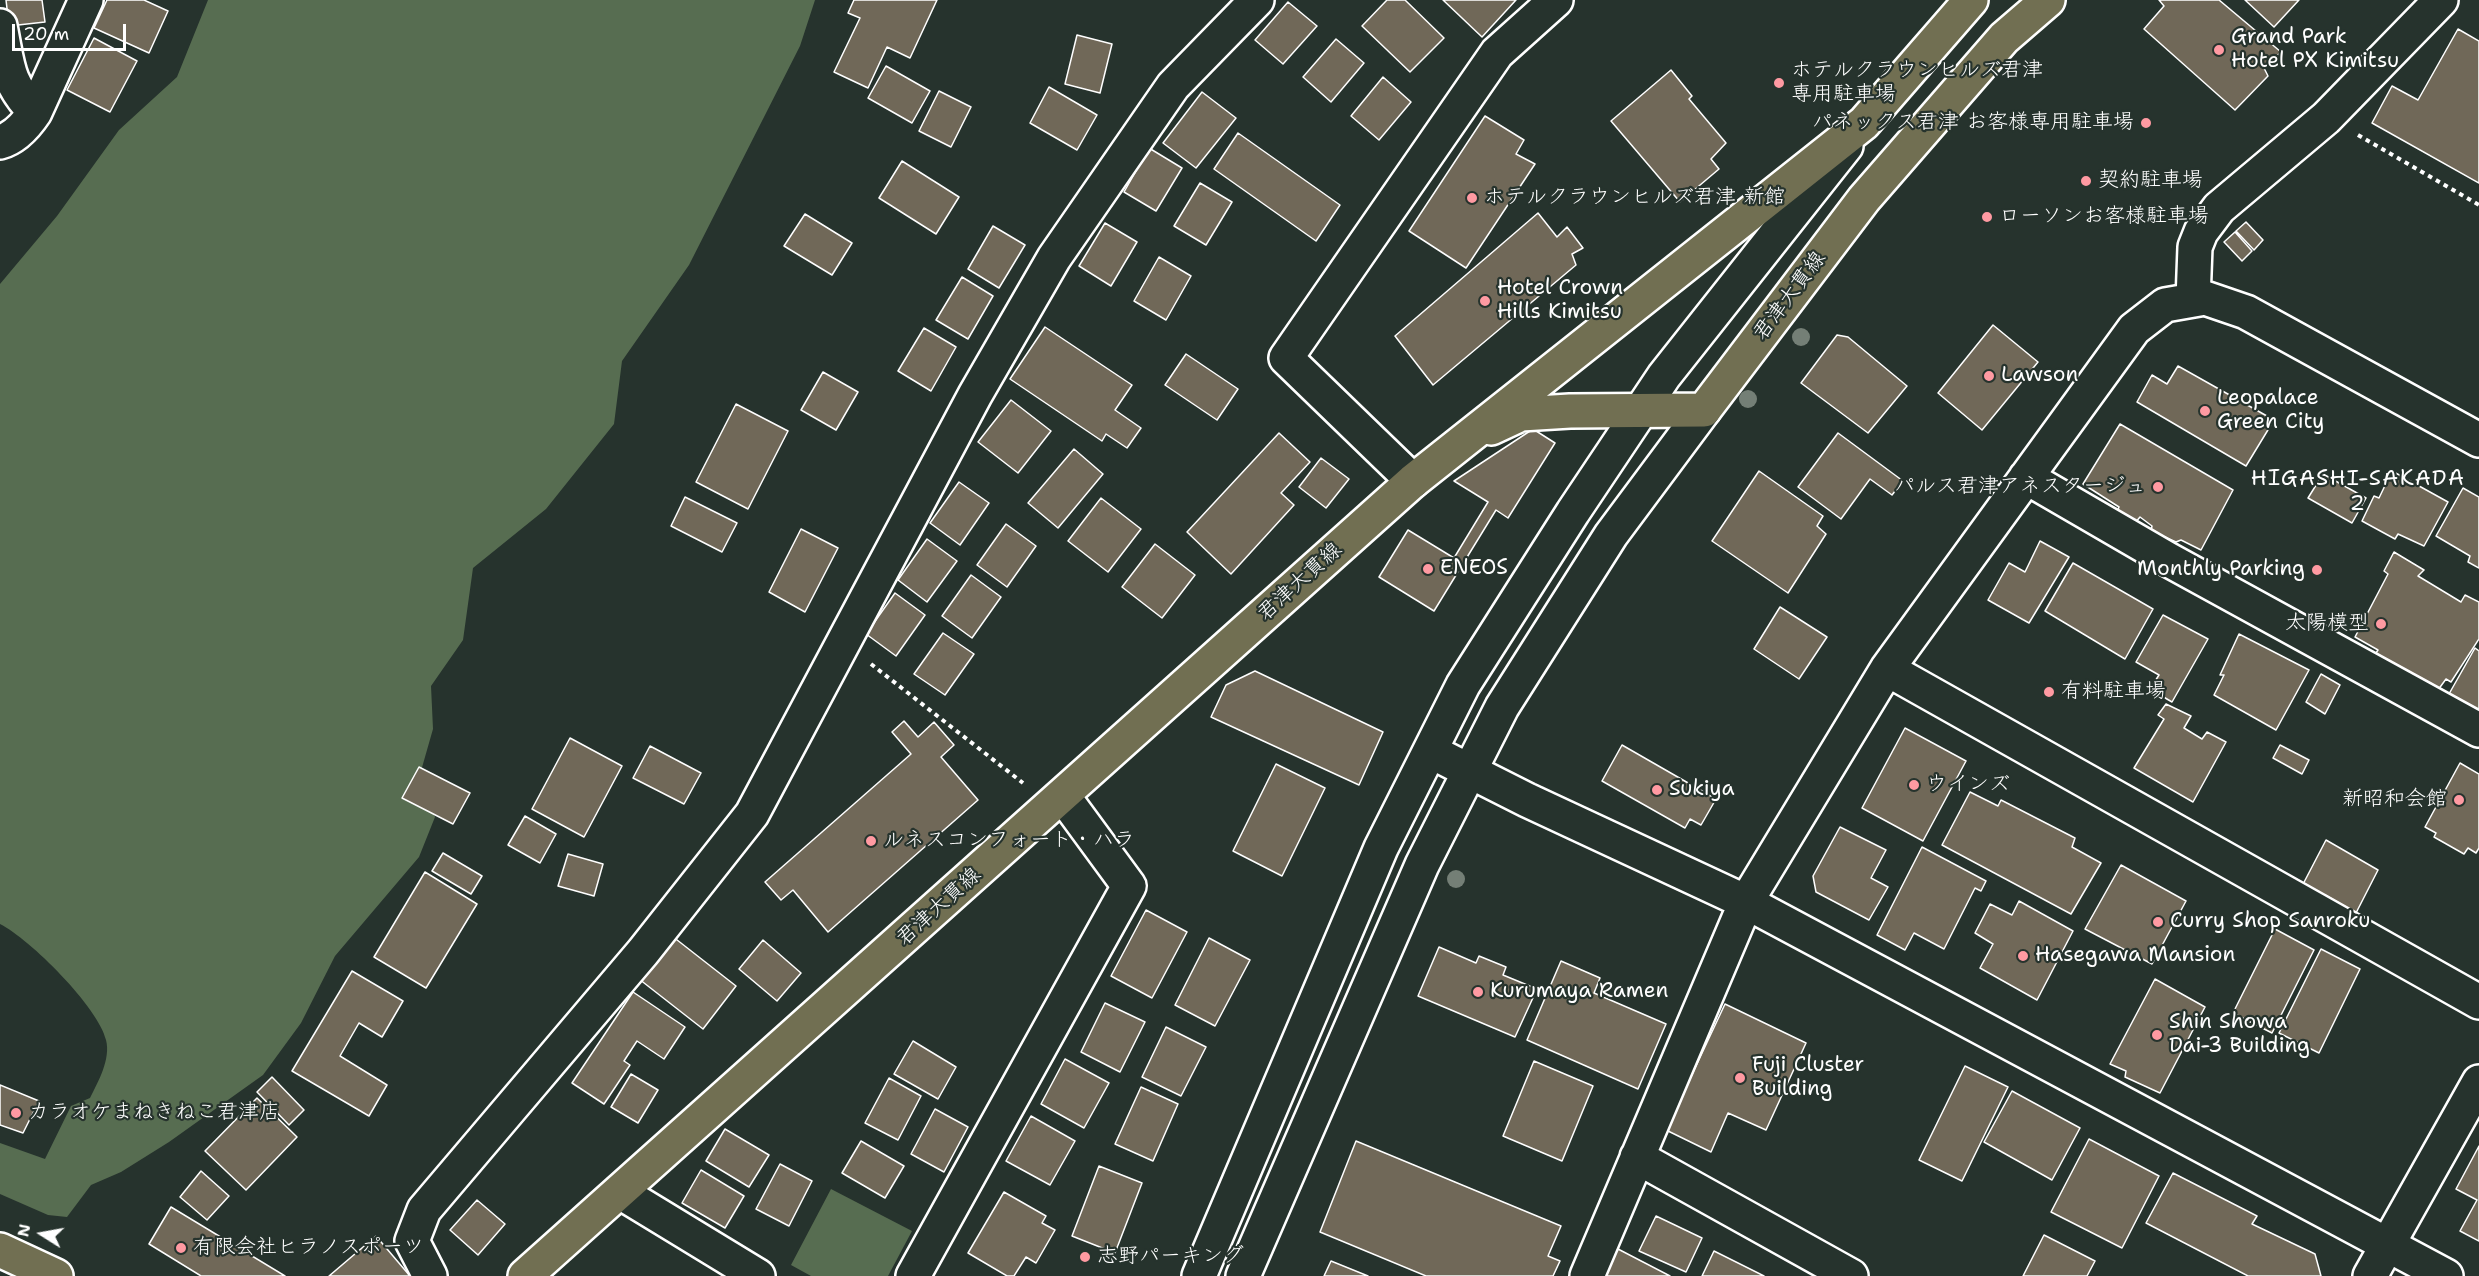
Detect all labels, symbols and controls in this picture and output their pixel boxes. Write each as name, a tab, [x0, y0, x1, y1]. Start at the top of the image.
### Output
scale bar	[15, 12, 129, 50]
text: 20 m	[23, 22, 69, 46]
place label: Grand Park Hotel PX Kimitsu	[2231, 25, 2399, 75]
marker: Grand Park Hotel PX Kimitsu	[2212, 43, 2226, 57]
place label: ホテルクラウンヒルズ君津 専用駐車場	[1791, 58, 2043, 108]
marker: ホテルクラウンヒルズ君津 専用駐車場	[1772, 76, 1786, 90]
place label: パネックス君津 お客様専用駐車場	[1812, 110, 2134, 136]
marker: パネックス君津 お客様専用駐車場	[2139, 116, 2153, 130]
place label: 契約駐車場	[2098, 168, 2203, 194]
marker: 契約駐車場	[2079, 174, 2093, 188]
place label: ホテルクラウンヒルズ君津 新館	[1484, 185, 1785, 211]
marker: ホテルクラウンヒルズ君津 新館	[1465, 191, 1479, 205]
place label: ローソンお客様駐車場	[1999, 204, 2209, 230]
marker: ローソンお客様駐車場	[1980, 210, 1994, 224]
street label: 君津大貫線	[1748, 246, 1832, 346]
place label: Hotel Crown Hills Kimitsu	[1497, 276, 1623, 326]
marker: Hotel Crown Hills Kimitsu	[1478, 294, 1492, 308]
place label: Lawson	[2001, 363, 2078, 389]
marker: Lawson	[1982, 369, 1996, 383]
place label: Leopalace Green City	[2217, 386, 2324, 436]
marker: Leopalace Green City	[2198, 404, 2212, 418]
district label: HIGASHI-SAKADA 2	[2251, 466, 2465, 518]
place label: パルス君津アネスタージュ	[1894, 474, 2146, 500]
marker: パルス君津アネスタージュ	[2151, 480, 2165, 494]
street label: 君津大貫線	[1253, 538, 1347, 626]
place label: ENEOS	[1440, 556, 1508, 582]
place label: Monthly Parking	[2137, 557, 2305, 583]
marker: ENEOS	[1421, 562, 1435, 576]
marker: Monthly Parking	[2310, 563, 2324, 577]
place label: 太陽模型	[2285, 611, 2369, 637]
marker: 太陽模型	[2374, 617, 2388, 631]
place label: 有料駐車場	[2061, 679, 2166, 705]
marker: 有料駐車場	[2042, 685, 2056, 699]
place label: ウインズ	[1926, 772, 2010, 798]
place label: Sukiya	[1669, 777, 1734, 803]
marker: ウインズ	[1907, 778, 1921, 792]
marker: Sukiya	[1650, 783, 1664, 797]
place label: 新昭和会館	[2342, 787, 2447, 813]
marker: 新昭和会館	[2452, 793, 2466, 807]
place label: ルネスコンフォート・ハラ	[883, 828, 1135, 854]
marker: ルネスコンフォート・ハラ	[864, 834, 878, 848]
street label: 君津大貫線	[892, 863, 986, 951]
place label: Curry Shop Sanroku	[2170, 909, 2370, 935]
marker: Curry Shop Sanroku	[2151, 915, 2165, 929]
place label: Hasegawa Mansion	[2035, 943, 2235, 969]
marker: Hasegawa Mansion	[2016, 949, 2030, 963]
place label: Kurumaya Ramen	[1490, 979, 1668, 1005]
marker: Kurumaya Ramen	[1471, 985, 1485, 999]
place label: Shin Showa Dai-3 Building	[2169, 1010, 2310, 1060]
marker: Shin Showa Dai-3 Building	[2150, 1028, 2164, 1042]
place label: Fuji Cluster Building	[1752, 1053, 1864, 1103]
marker: Fuji Cluster Building	[1733, 1071, 1747, 1085]
place label: カラオケまねきねこ君津店	[28, 1100, 280, 1126]
marker: カラオケまねきねこ君津店	[9, 1106, 23, 1120]
north arrow	[12, 1204, 72, 1264]
text: N	[12, 1222, 35, 1239]
place label: 有限会社ヒラノスポーツ	[193, 1235, 424, 1261]
marker: 有限会社ヒラノスポーツ	[174, 1241, 188, 1255]
place label: 志野パーキング	[1097, 1244, 1244, 1270]
marker: 志野パーキング	[1078, 1250, 1092, 1264]

